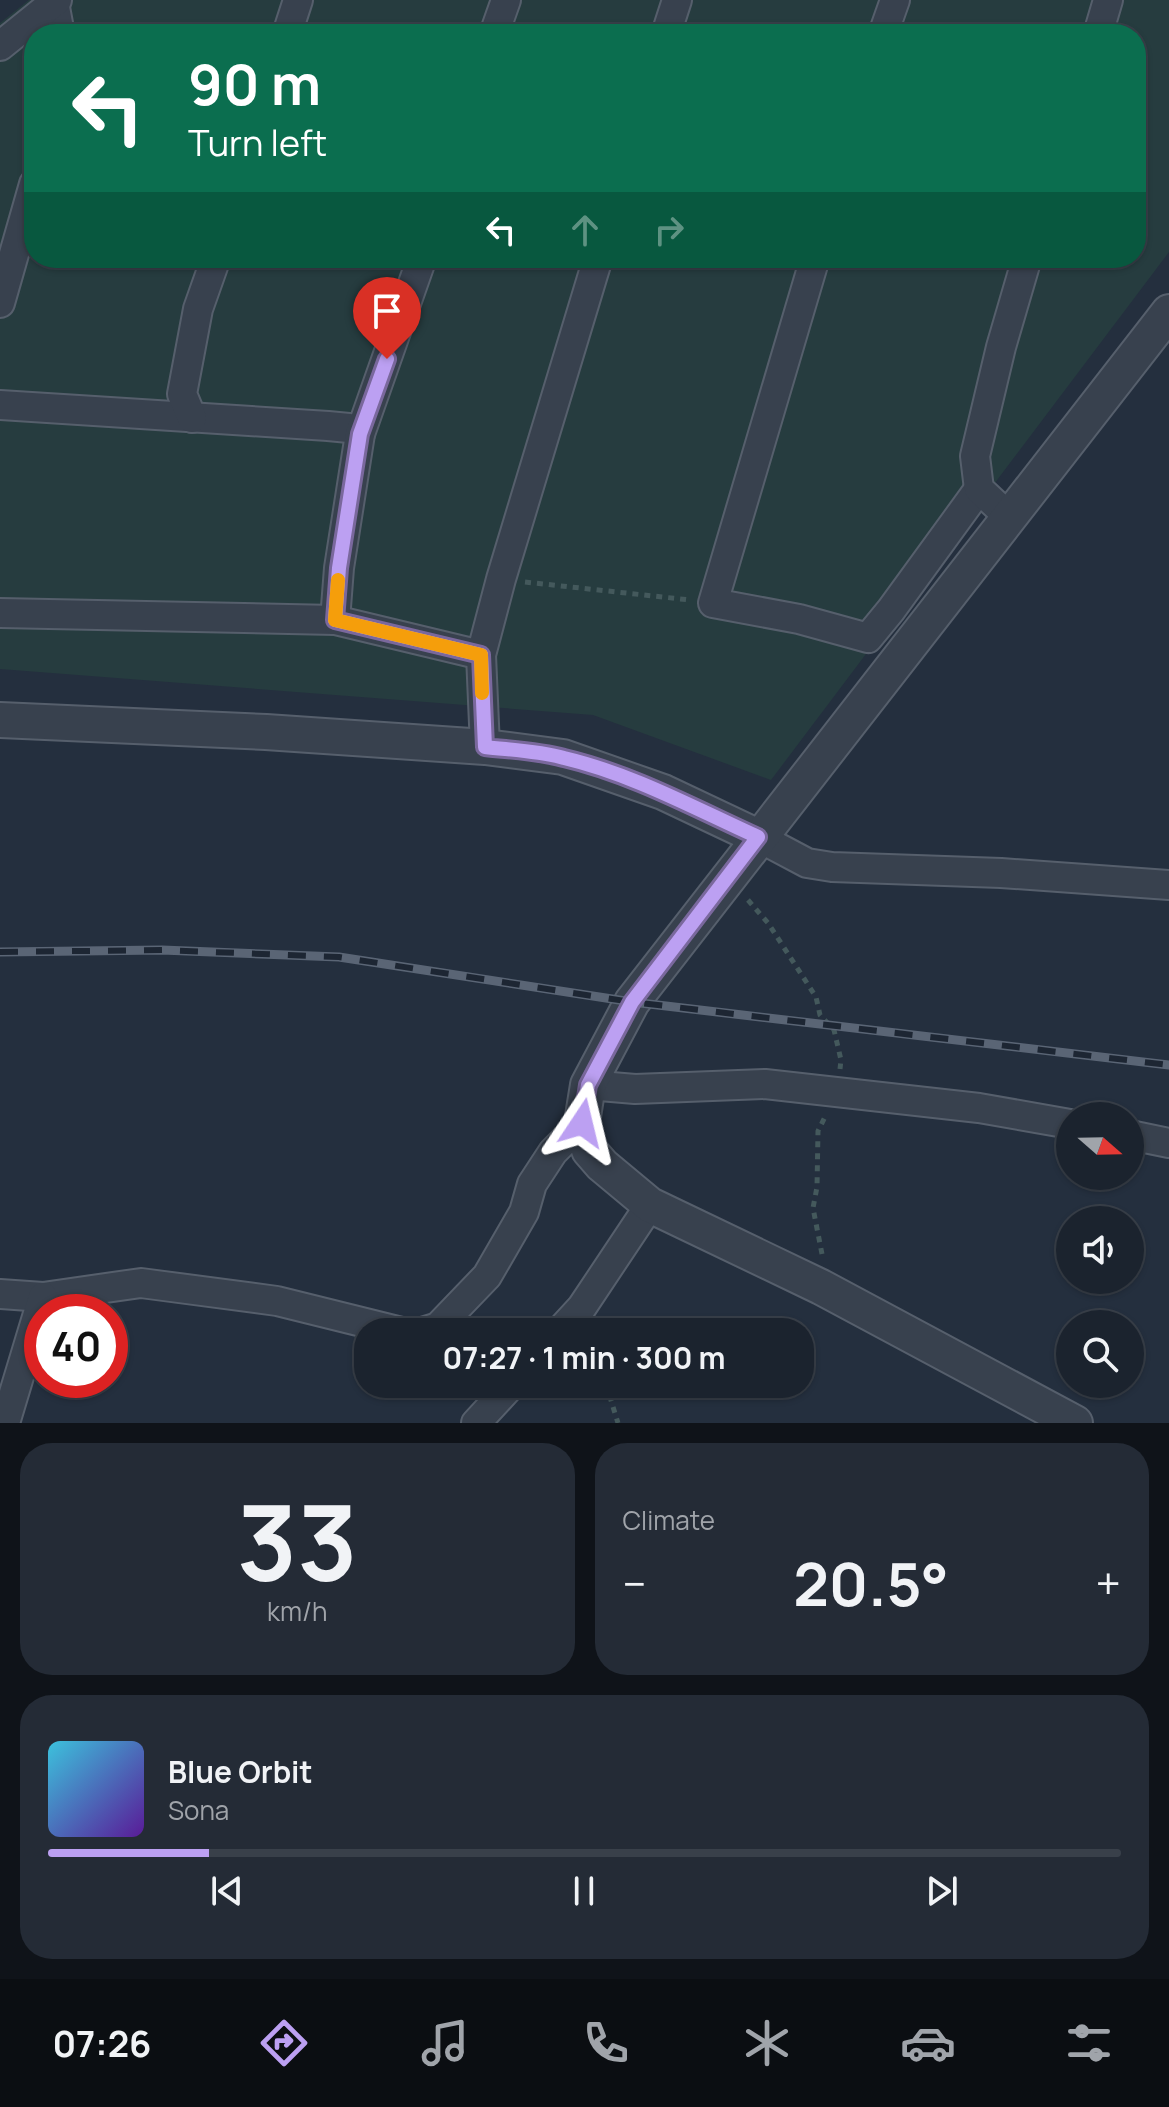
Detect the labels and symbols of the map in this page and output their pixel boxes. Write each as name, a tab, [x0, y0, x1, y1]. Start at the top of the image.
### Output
pin	[353, 277, 421, 359]
position arrow	[540, 1081, 624, 1165]
north arrow	[1056, 1102, 1144, 1190]
speed limit sign: 40	[24, 1294, 128, 1398]

